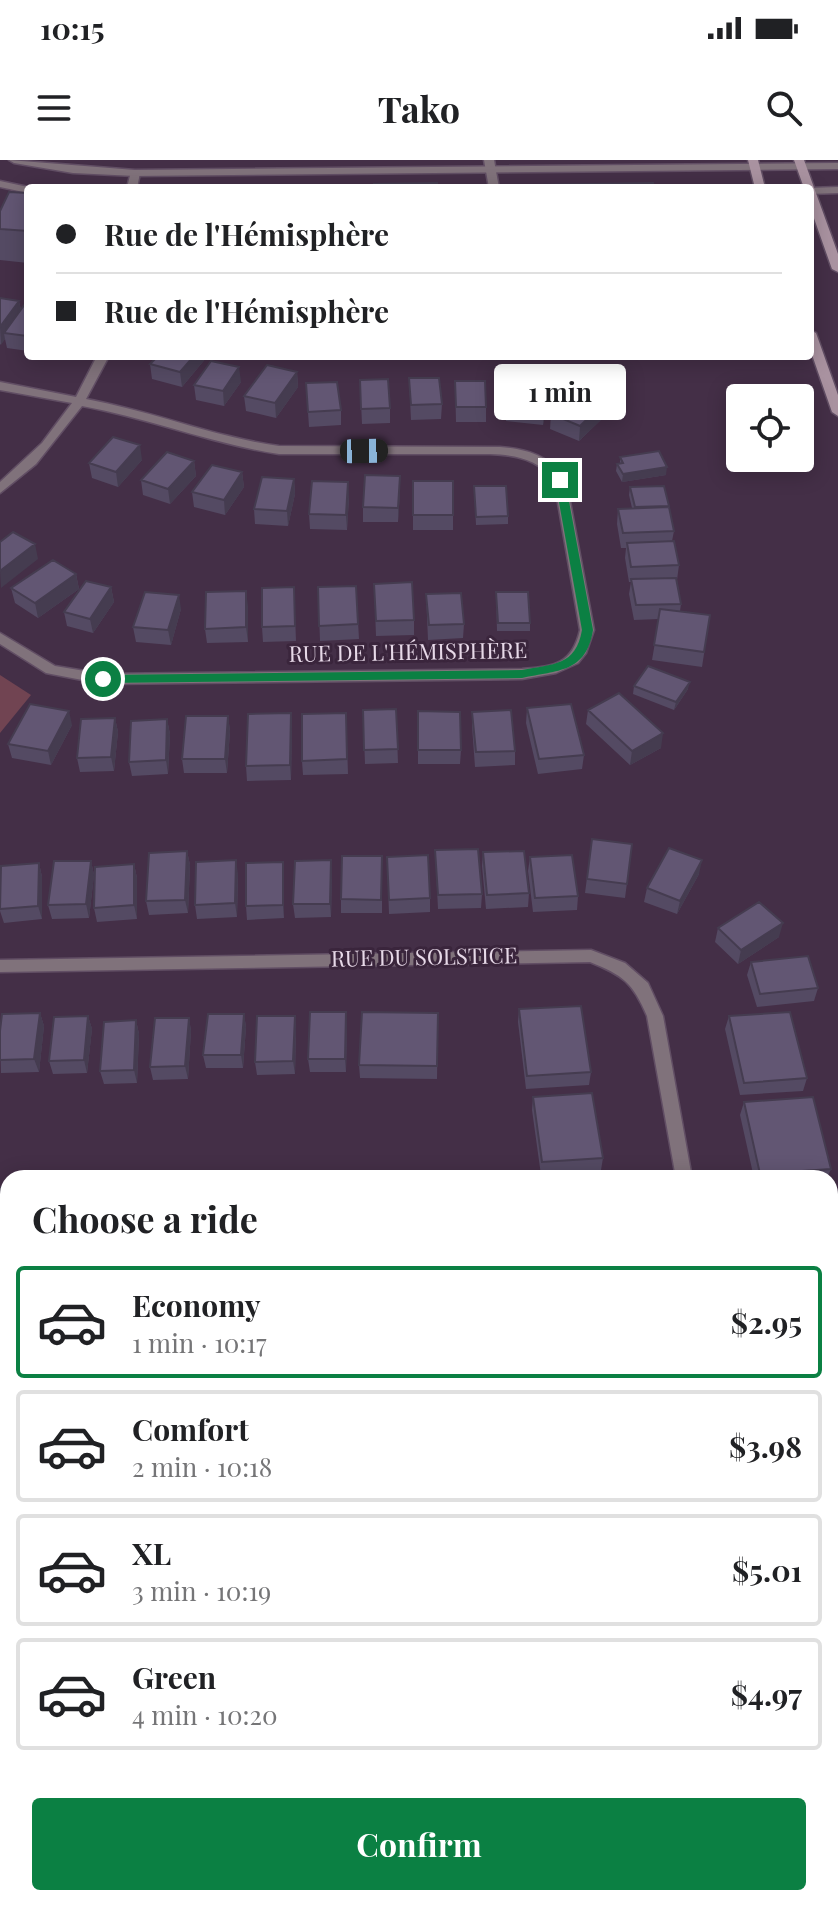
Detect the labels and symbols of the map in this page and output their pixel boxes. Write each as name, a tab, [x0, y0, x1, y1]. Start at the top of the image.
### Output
callout: 1 min	[494, 364, 626, 420]
car	[340, 439, 388, 463]
route end	[542, 462, 578, 498]
street label: RUE DE L'HÉMISPHÈRE	[288, 634, 528, 668]
route start	[85, 661, 121, 697]
street label: RUE DU SOLSTICE	[330, 939, 517, 973]

